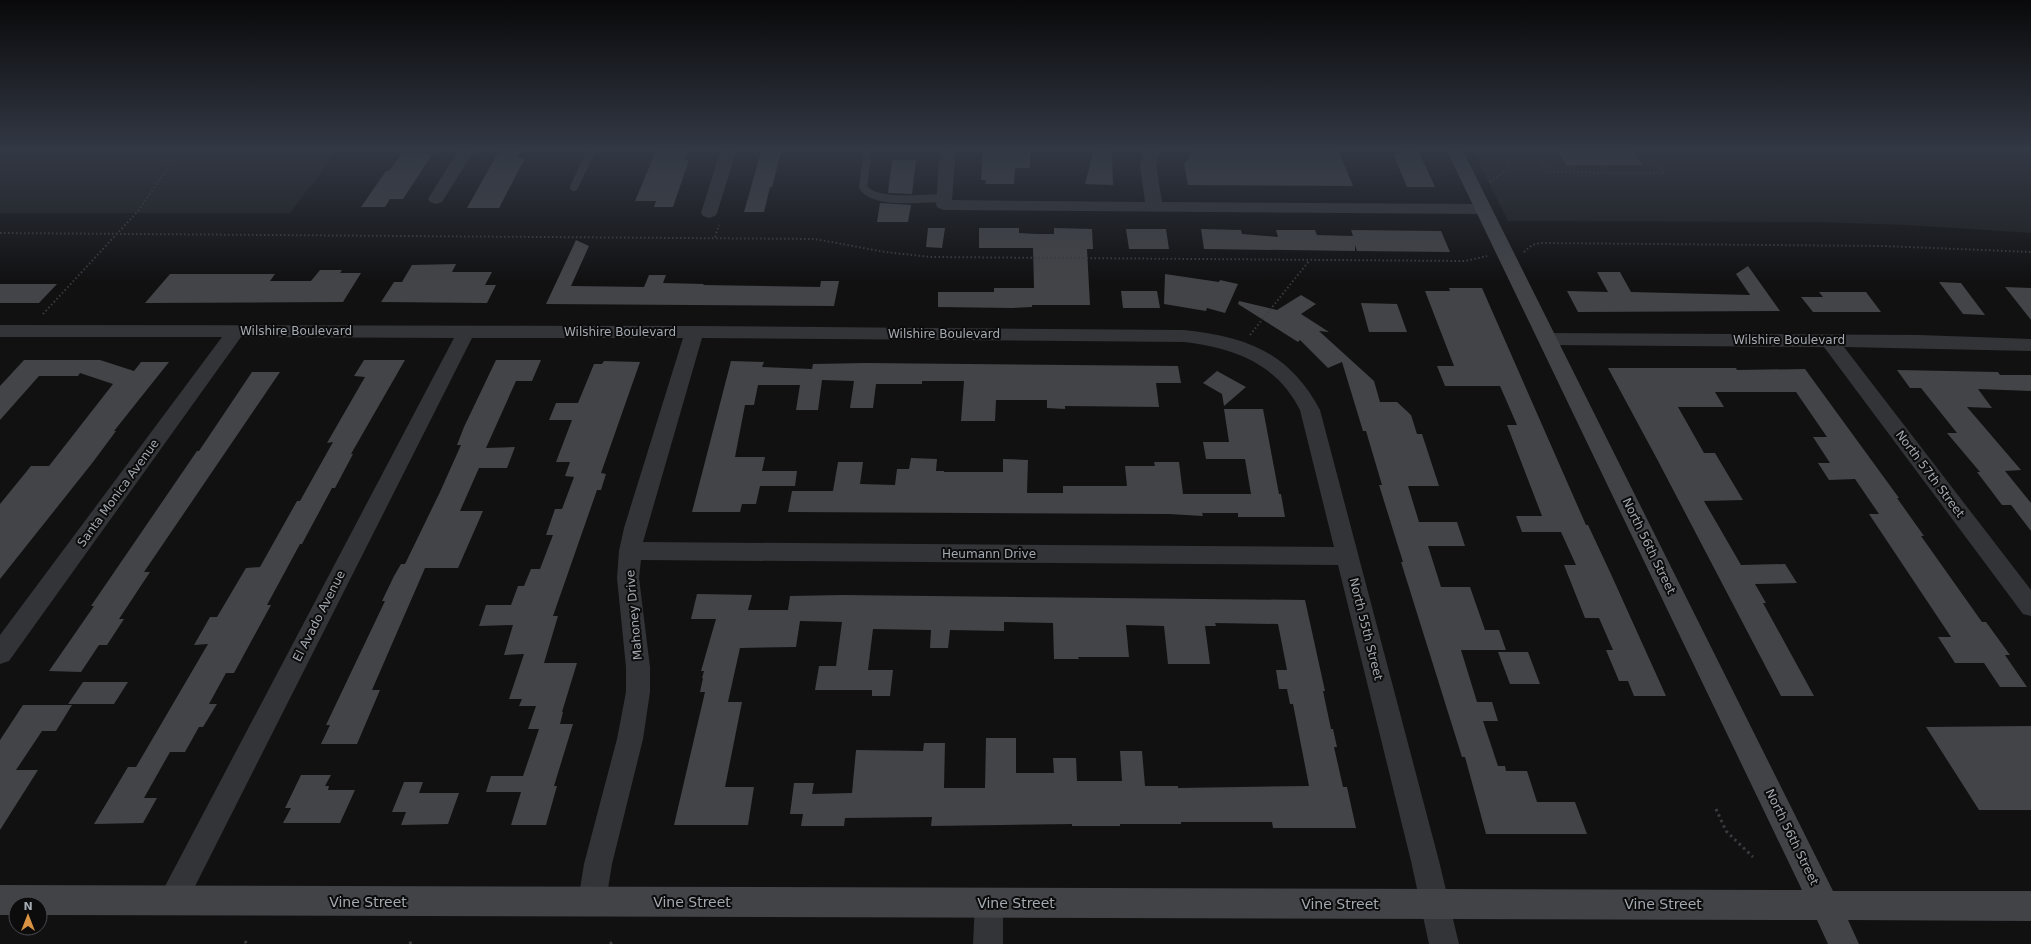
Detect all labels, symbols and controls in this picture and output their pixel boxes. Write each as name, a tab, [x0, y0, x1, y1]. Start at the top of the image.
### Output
street label: Wilshire Boulevard	[240, 324, 352, 338]
street label: Wilshire Boulevard	[564, 325, 676, 339]
street label: Wilshire Boulevard	[888, 327, 1000, 341]
street label: Wilshire Boulevard	[1733, 333, 1845, 347]
street label: North 57th Street	[1893, 428, 1967, 520]
street label: Santa Monica Avenue	[74, 437, 162, 549]
street label: North 56th Street	[1620, 496, 1678, 597]
street label: Heumann Drive	[942, 547, 1036, 561]
street label: El Avado Avenue	[290, 568, 348, 664]
street label: Mahoney Drive	[623, 569, 645, 661]
street label: North 55th Street	[1346, 576, 1386, 682]
street label: North 56th Street	[1763, 787, 1821, 888]
street label: Vine Street	[329, 894, 407, 910]
street label: Vine Street	[653, 894, 731, 910]
street label: Vine Street	[977, 895, 1055, 911]
north arrow	[8, 896, 48, 936]
street label: Vine Street	[1301, 896, 1379, 912]
street label: Vine Street	[1624, 896, 1702, 912]
text: N	[23, 900, 33, 913]

